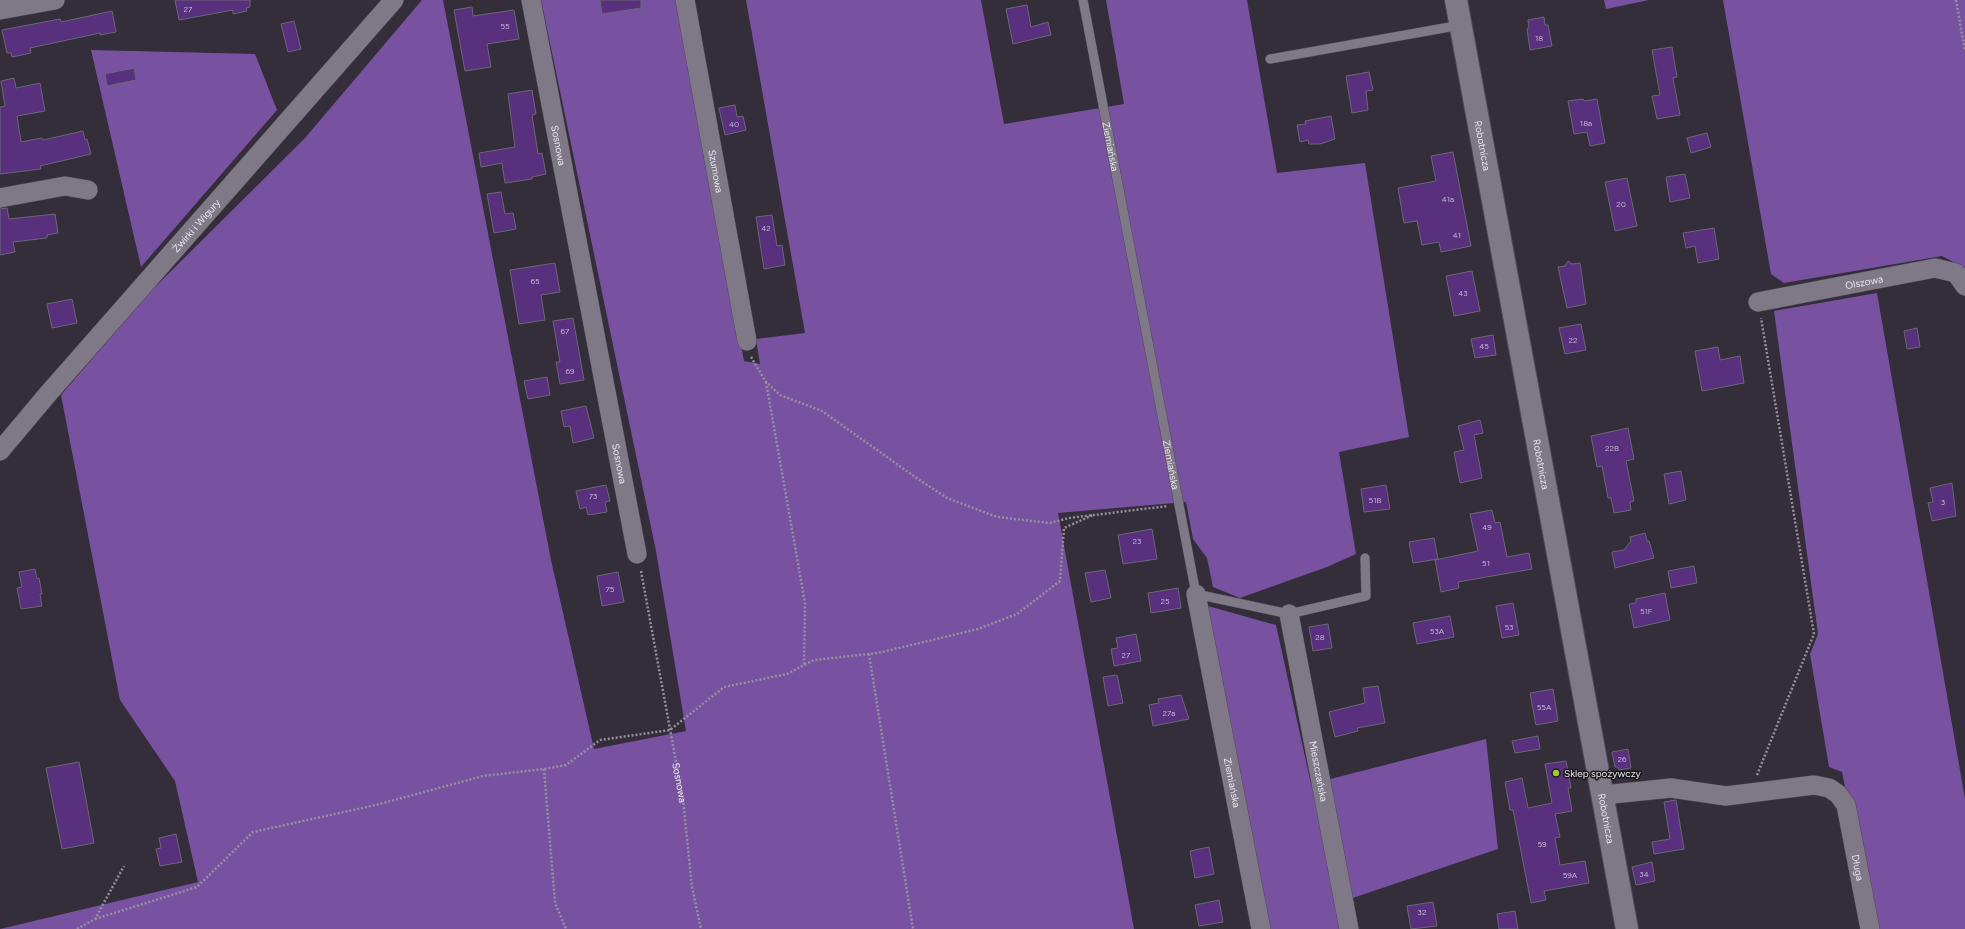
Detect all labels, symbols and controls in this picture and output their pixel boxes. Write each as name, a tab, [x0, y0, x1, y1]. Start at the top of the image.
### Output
house number: 27	[184, 4, 193, 14]
house number: 55	[500, 21, 510, 31]
house number: 18	[1535, 33, 1543, 43]
house number: 18a	[1580, 118, 1592, 128]
house number: 40	[729, 119, 739, 129]
street label: Robotnicza	[1471, 119, 1493, 172]
street label: Ziemiańska	[1099, 121, 1121, 172]
street label: Sosnowa	[548, 124, 569, 167]
street label: Szumowa	[705, 149, 726, 194]
house number: 41a	[1442, 194, 1454, 204]
street label: Żwirki i Wigury	[170, 196, 224, 255]
house number: 20	[1616, 199, 1626, 209]
house number: 42	[761, 223, 771, 233]
house number: 41	[1453, 230, 1461, 240]
street label: Olszowa	[1844, 272, 1884, 292]
house number: 65	[530, 276, 540, 286]
house number: 43	[1458, 288, 1468, 298]
house number: 67	[561, 326, 570, 336]
house number: 22	[1569, 335, 1577, 345]
house number: 45	[1479, 341, 1489, 351]
house number: 69	[565, 366, 575, 376]
street label: Robotnicza	[1530, 438, 1552, 491]
street label: Ziemiańska	[1160, 439, 1182, 491]
street label: Sosnowa	[609, 442, 629, 485]
house number: 22B	[1605, 443, 1619, 453]
house number: 73	[589, 491, 597, 501]
house number: 51B	[1369, 495, 1382, 505]
house number: 3	[1941, 497, 1945, 507]
house number: 49	[1482, 522, 1492, 532]
house number: 23	[1133, 536, 1141, 546]
house number: 51	[1482, 558, 1490, 568]
house number: 75	[606, 584, 615, 594]
house number: 25	[1160, 596, 1170, 606]
house number: 51F	[1640, 606, 1653, 616]
house number: 53	[1505, 622, 1513, 632]
house number: 53A	[1430, 626, 1445, 636]
house number: 28	[1315, 632, 1325, 642]
house number: 27	[1122, 650, 1131, 660]
house number: 55A	[1537, 702, 1552, 712]
house number: 27a	[1163, 708, 1175, 718]
street label: Mieszczańska	[1306, 740, 1331, 803]
house number: 26	[1618, 754, 1627, 764]
street label: Ziemiańska	[1221, 757, 1243, 809]
street label: Sosnowa	[669, 761, 689, 804]
place label: Sklep spożywczy	[1564, 767, 1642, 780]
marker: Sklep spożywczy	[1551, 768, 1561, 778]
street label: Robotnicza	[1595, 792, 1617, 845]
house number: 59	[1537, 839, 1547, 849]
street label: Długa	[1849, 853, 1866, 882]
house number: 34	[1639, 869, 1649, 879]
house number: 59A	[1563, 870, 1578, 880]
house number: 32	[1418, 907, 1426, 917]

